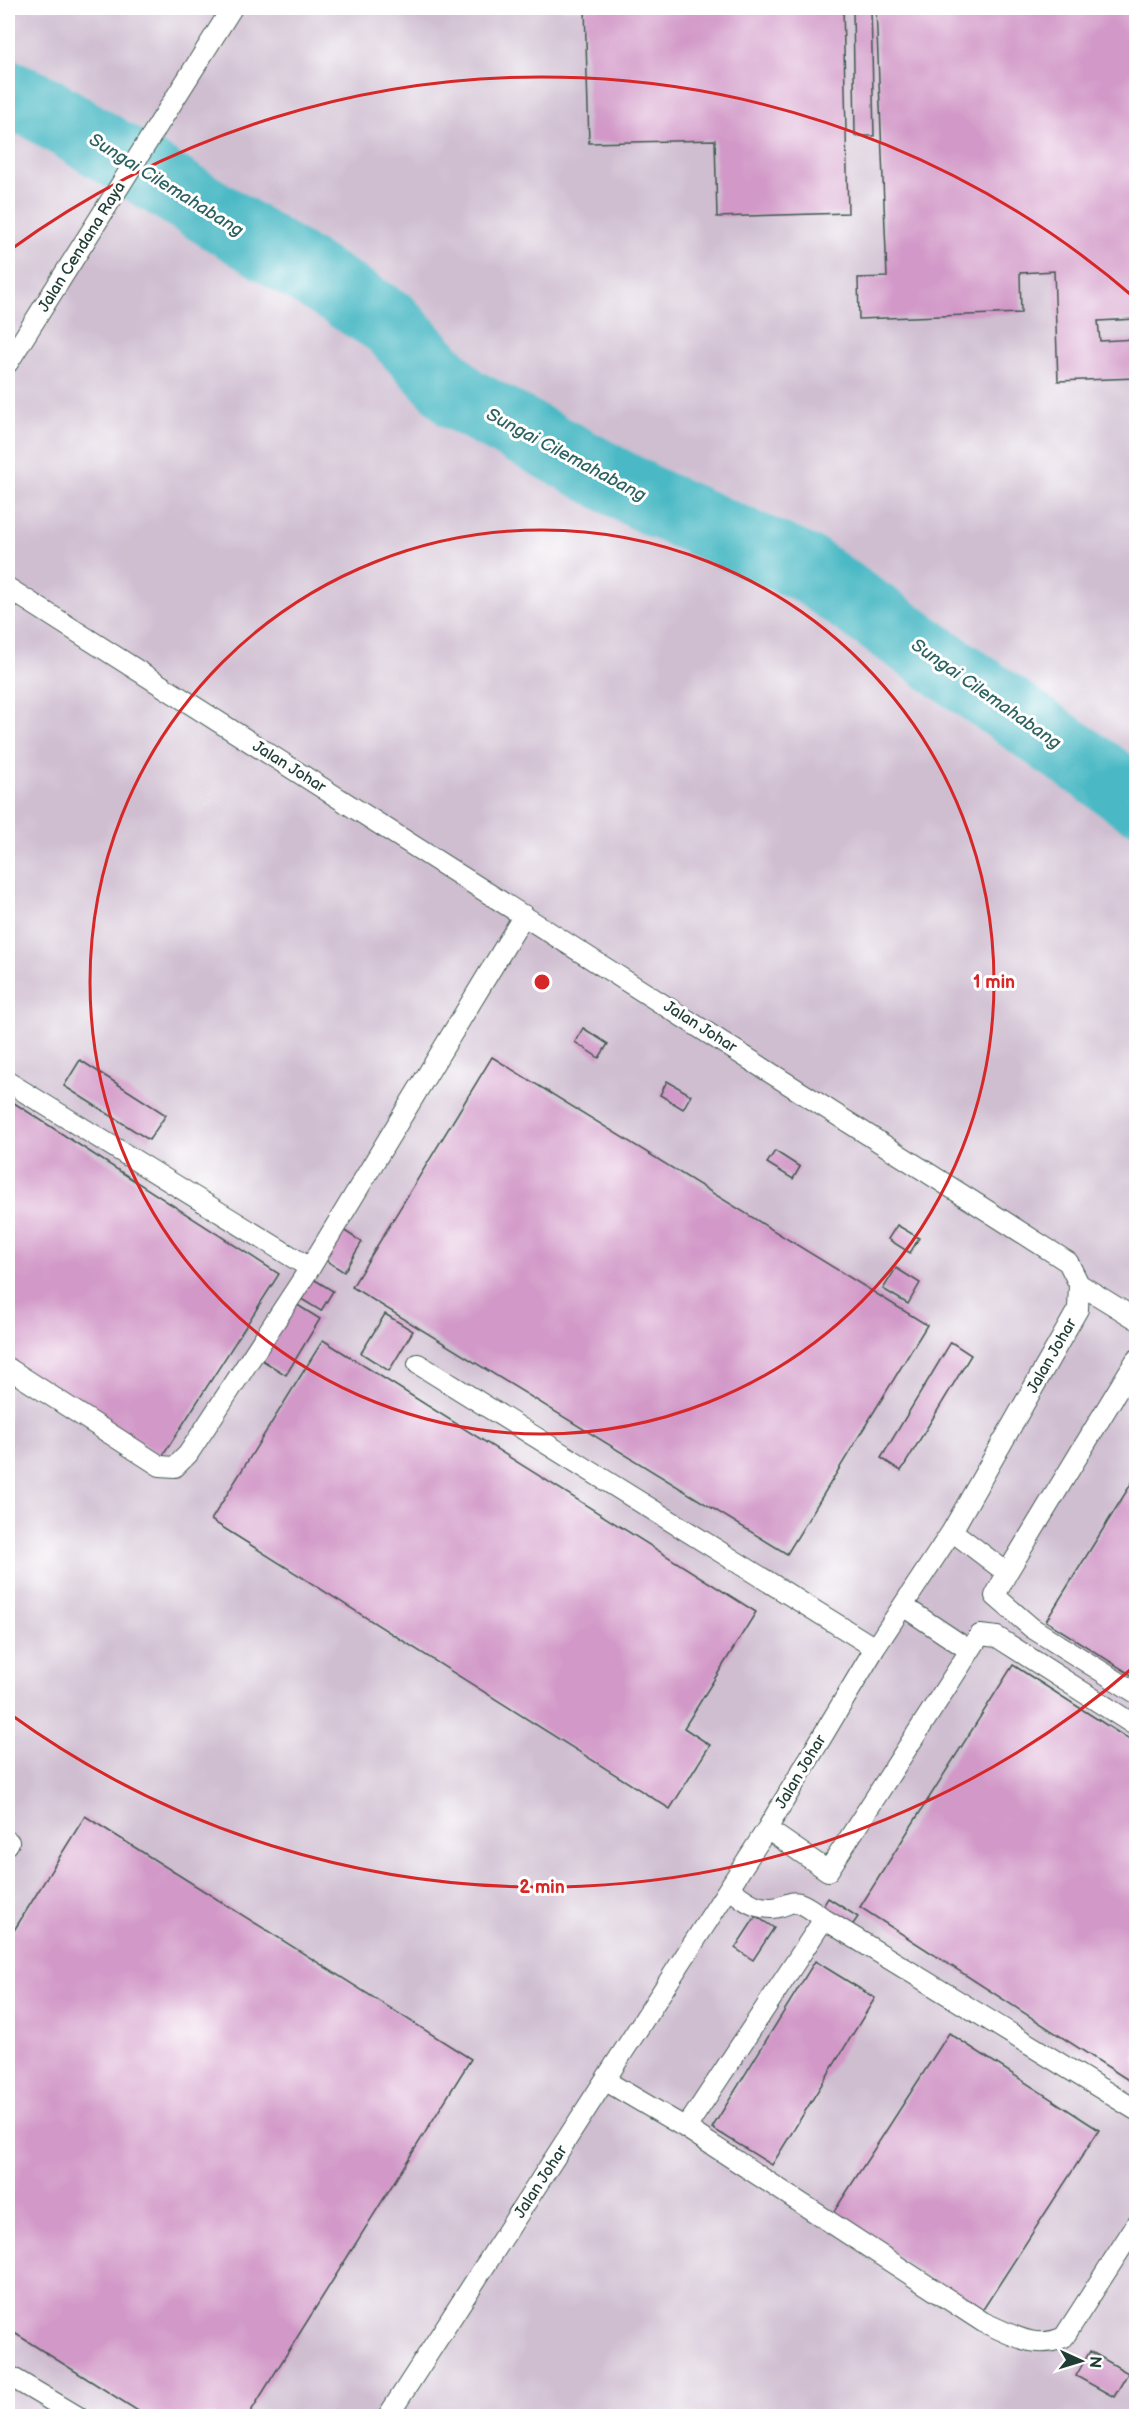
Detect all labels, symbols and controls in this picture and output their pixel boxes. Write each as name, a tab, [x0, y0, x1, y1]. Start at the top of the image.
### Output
water label: Sungai Cilemahabang	[85, 129, 247, 241]
street label: Jalan Cendana Raya	[34, 178, 130, 316]
water label: Sungai Cilemahabang	[483, 404, 649, 506]
water label: Sungai Cilemahabang	[907, 634, 1065, 754]
street label: Jalan Johar	[249, 737, 329, 797]
centre of rings	[532, 972, 552, 992]
text: 1 min	[973, 972, 1015, 993]
street label: Jalan Johar	[660, 997, 740, 1057]
street label: Jalan Johar	[1023, 1315, 1081, 1397]
street label: Jalan Johar	[772, 1731, 831, 1812]
text: 2 min	[519, 1877, 565, 1898]
street label: Jalan Johar	[510, 2142, 572, 2222]
north arrow	[1051, 2331, 1111, 2391]
text: N	[1085, 2355, 1104, 2369]

